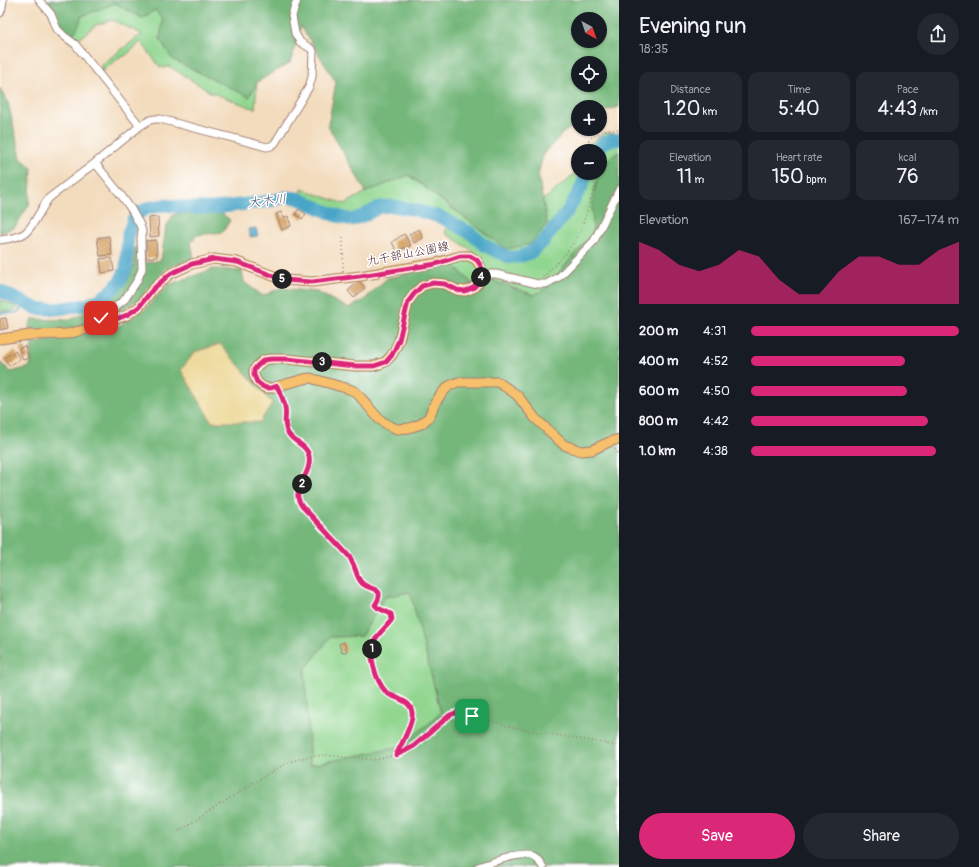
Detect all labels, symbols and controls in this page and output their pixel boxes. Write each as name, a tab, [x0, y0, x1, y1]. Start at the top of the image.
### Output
north arrow	[571, 12, 607, 48]
map controls	[571, 12, 607, 180]
text: Evening run	[639, 12, 747, 40]
button: share	[917, 13, 959, 55]
text: 18:35	[639, 41, 668, 57]
button: locate	[571, 56, 607, 92]
text: Distance	[670, 83, 710, 96]
text: Time	[787, 83, 810, 96]
text: Pace	[897, 83, 919, 96]
text: 1.20	[663, 96, 700, 121]
text: 5:40	[778, 96, 820, 121]
text: 4:43	[877, 96, 917, 121]
button: +	[571, 100, 607, 136]
text: km	[700, 105, 717, 118]
text: /km	[917, 105, 938, 118]
button: −	[571, 144, 607, 180]
text: Elevation	[669, 151, 711, 164]
text: Heart rate	[776, 151, 822, 164]
text: kcal	[899, 151, 917, 164]
text: 11	[676, 164, 692, 189]
text: 150	[771, 164, 804, 189]
text: 76	[897, 164, 919, 189]
text: m	[692, 173, 704, 186]
text: bpm	[804, 173, 827, 186]
water label: 大木川	[247, 191, 287, 211]
text: Elevation	[639, 212, 689, 228]
text: 167–174 m	[898, 212, 959, 228]
street label: 九千部山公園線	[365, 239, 451, 269]
pin: 4	[471, 267, 491, 287]
pin: 5	[272, 269, 292, 289]
text: 4	[478, 270, 484, 283]
text: 5	[279, 272, 285, 285]
pin	[84, 301, 118, 335]
icon: check	[90, 307, 112, 329]
text: 200 m	[639, 323, 678, 339]
text: 4:31	[703, 323, 726, 339]
pin: 3	[312, 352, 332, 372]
text: 400 m	[639, 353, 679, 369]
text: 4:52	[703, 353, 728, 369]
text: 3	[319, 355, 325, 368]
text: 600 m	[639, 383, 679, 399]
text: 4:50	[703, 383, 730, 399]
text: 800 m	[639, 413, 678, 429]
text: 4:42	[703, 413, 729, 429]
text: 1.0 km	[639, 443, 676, 459]
text: 4:38	[703, 443, 728, 459]
pin: 2	[292, 474, 312, 494]
text: 2	[299, 477, 305, 490]
pin: 1	[362, 639, 382, 659]
text: 1	[370, 642, 374, 655]
pin	[455, 699, 489, 733]
icon: arrive	[461, 705, 483, 727]
button: Save	[639, 813, 795, 859]
button: Share	[803, 813, 959, 859]

